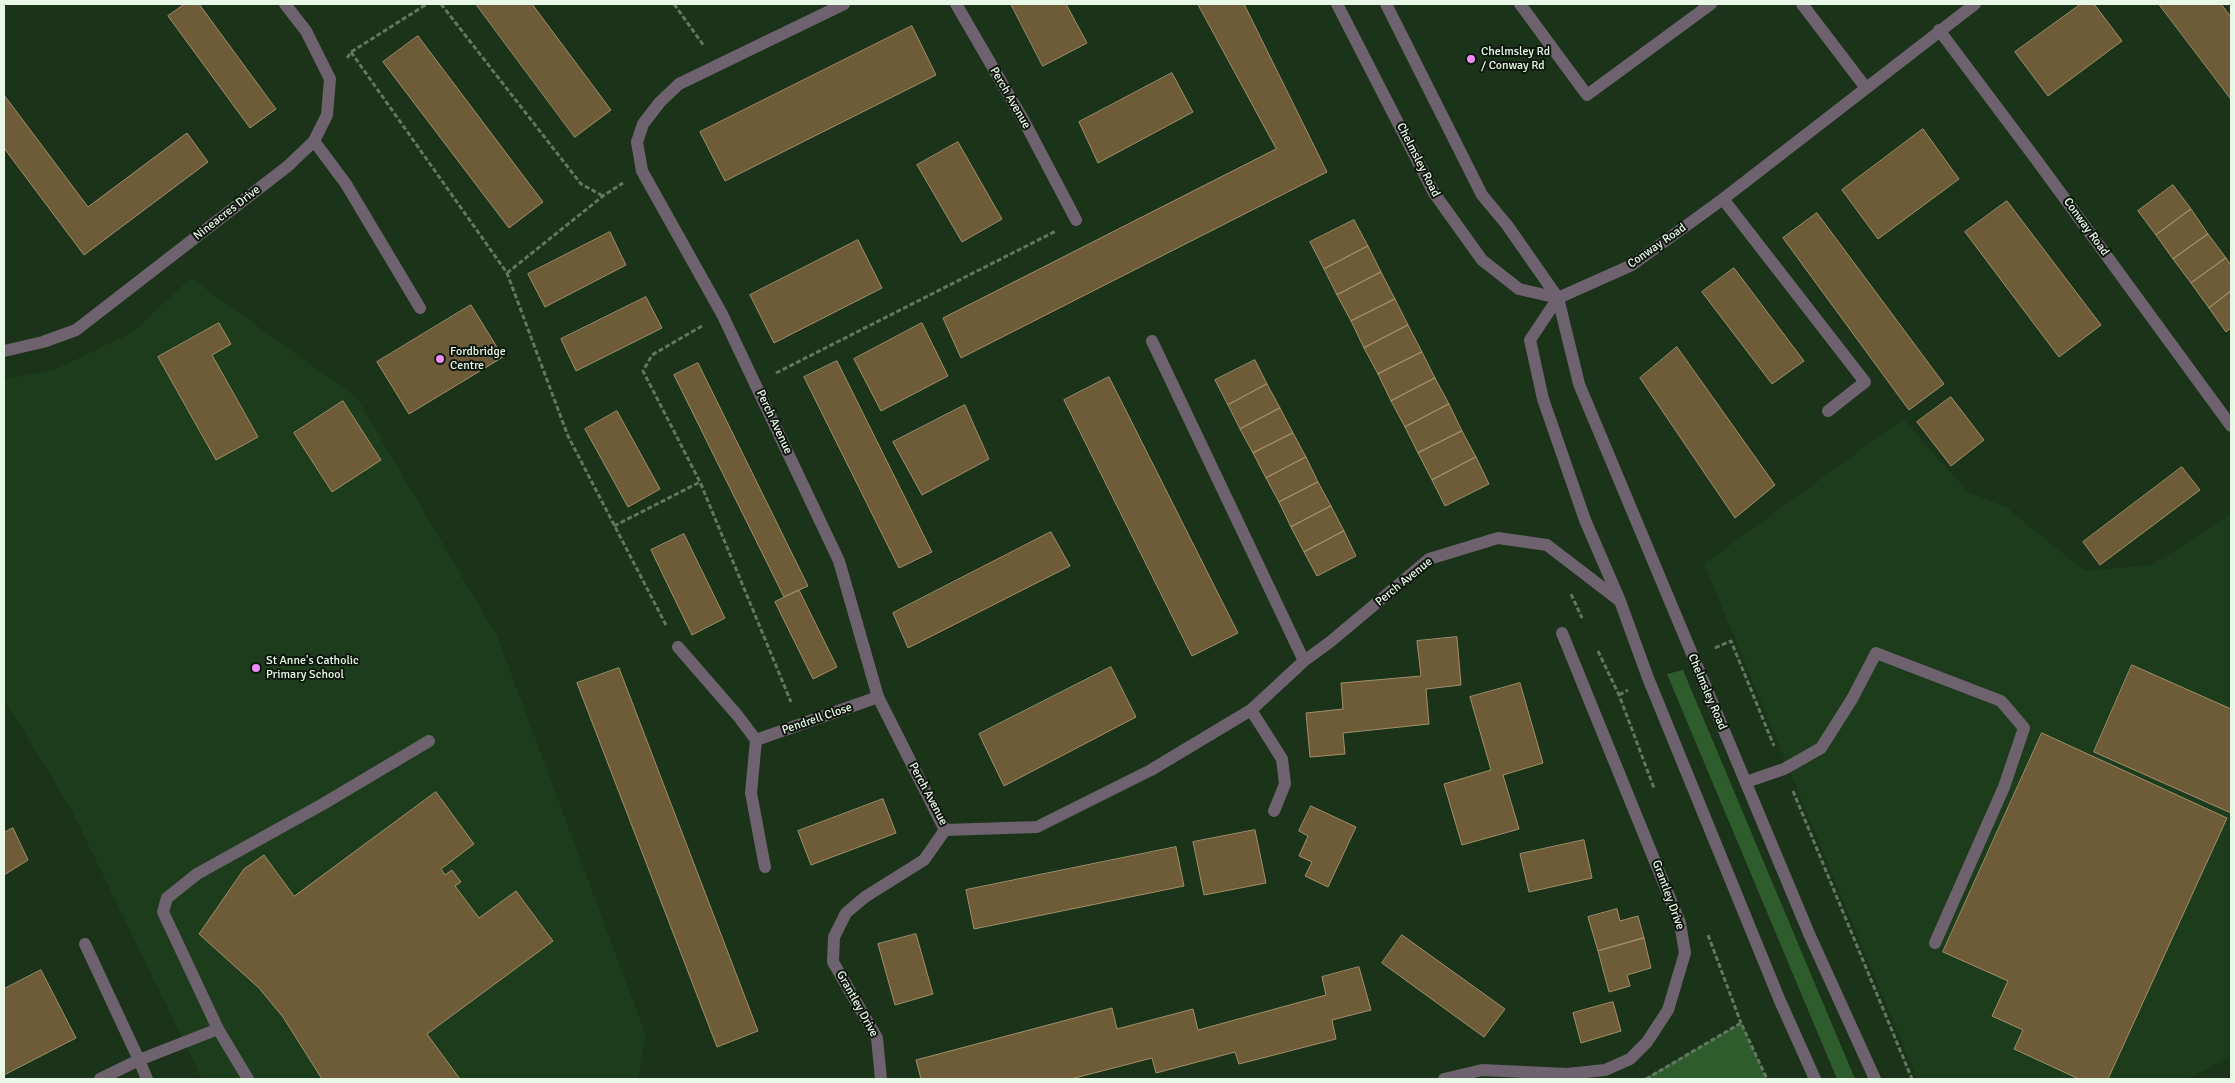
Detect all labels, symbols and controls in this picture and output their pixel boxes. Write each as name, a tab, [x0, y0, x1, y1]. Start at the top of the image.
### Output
place label: Chelmsley Rd / Conway Rd	[1481, 45, 1550, 73]
marker: Chelmsley Rd / Conway Rd	[1465, 53, 1477, 65]
street label: Perch Avenue	[987, 65, 1033, 131]
street label: Chelmsley Road	[1393, 121, 1443, 199]
street label: Nineacres Drive	[191, 183, 263, 243]
street label: Conway Road	[2060, 195, 2112, 259]
street label: Conway Road	[1625, 221, 1689, 271]
place label: Fordbridge Centre	[450, 345, 506, 373]
marker: Fordbridge Centre	[434, 353, 446, 365]
street label: Perch Avenue	[753, 388, 795, 456]
street label: Perch Avenue	[1373, 555, 1435, 609]
street label: Chelmsley Road	[1684, 652, 1730, 732]
place label: St Anne's Catholic Primary School	[266, 654, 359, 682]
marker: St Anne's Catholic Primary School	[250, 662, 262, 674]
street label: Pendrell Close	[780, 700, 854, 738]
street label: Perch Avenue	[905, 760, 951, 828]
street label: Grantley Drive	[1649, 858, 1687, 932]
street label: Grantley Drive	[833, 968, 881, 1040]

